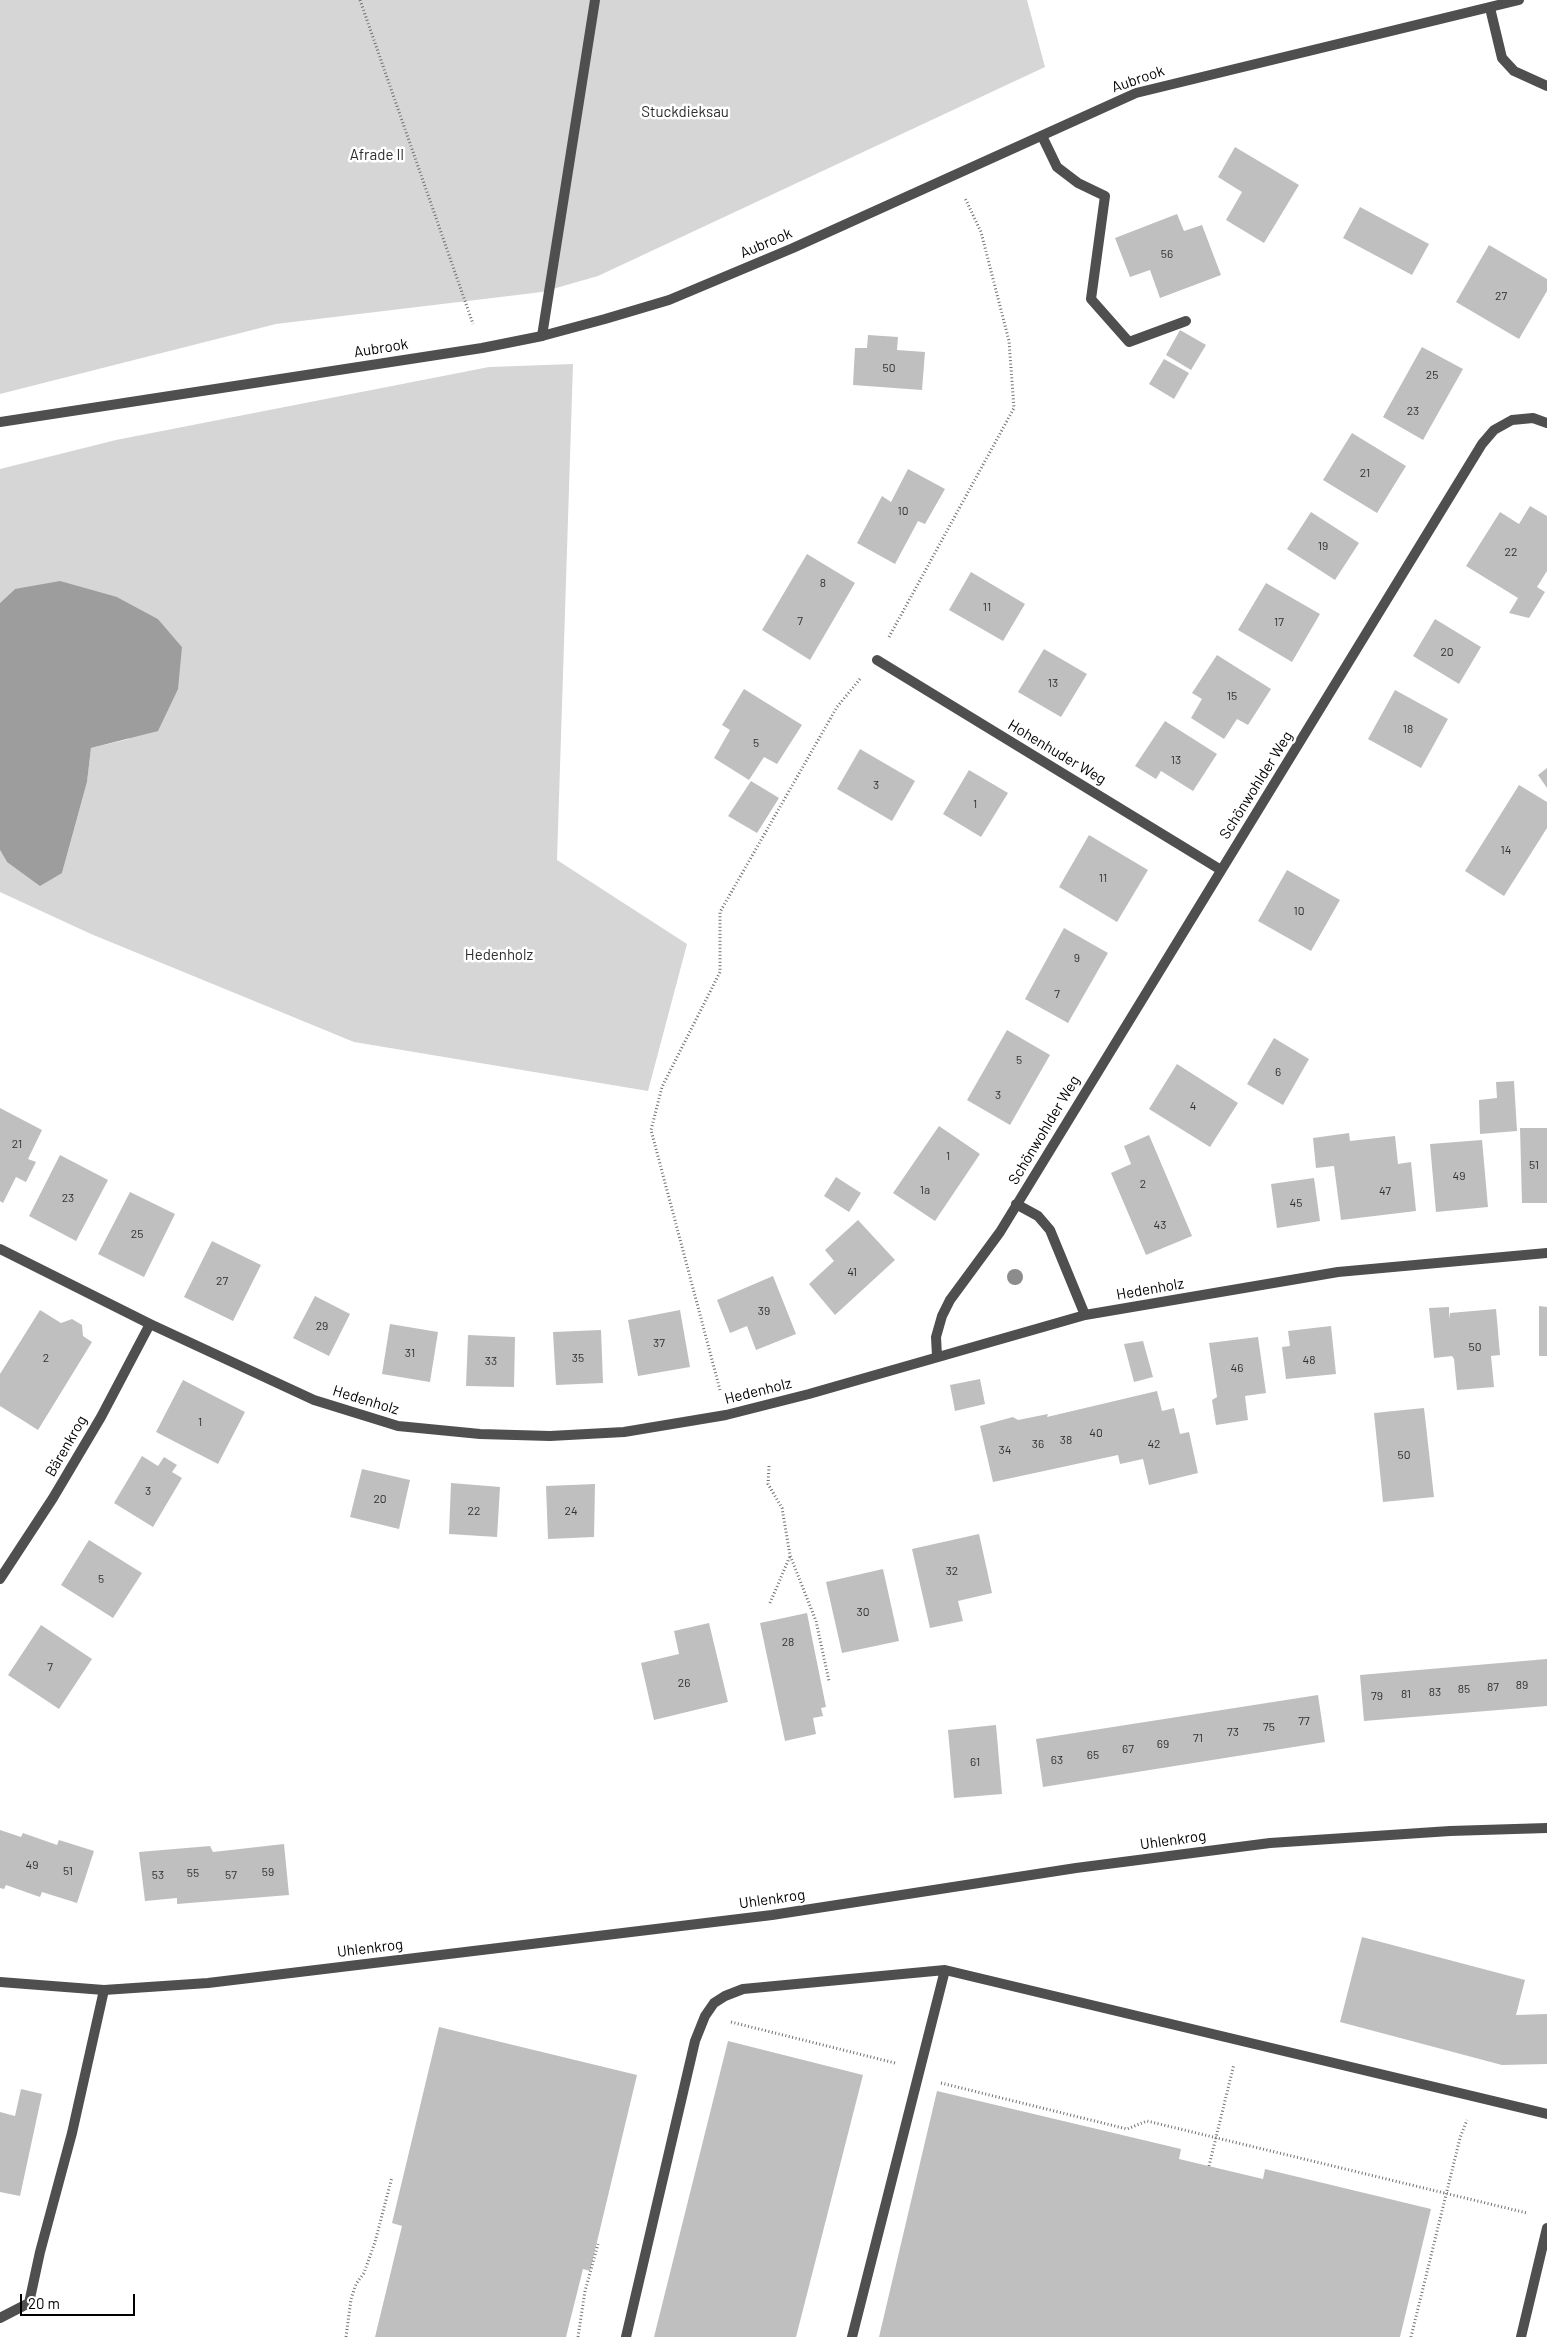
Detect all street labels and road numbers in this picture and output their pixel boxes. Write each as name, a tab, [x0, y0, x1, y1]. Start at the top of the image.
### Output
street label: Aubrook	[1109, 62, 1167, 96]
street label: Aubrook	[737, 224, 795, 262]
street label: Aubrook	[353, 335, 409, 361]
street label: Hohenhuder Weg	[1005, 716, 1109, 788]
street label: Schönwohlder Weg	[1216, 728, 1296, 842]
street label: Schönwohlder Weg	[1004, 1072, 1084, 1188]
street label: Hedenholz	[1115, 1274, 1185, 1304]
street label: Hedenholz	[723, 1374, 793, 1408]
street label: Hedenholz	[331, 1381, 401, 1419]
street label: Bärenkrog	[41, 1412, 91, 1480]
street label: Uhlenkrog	[1139, 1826, 1207, 1854]
street label: Uhlenkrog	[738, 1885, 806, 1913]
street label: Uhlenkrog	[336, 1935, 404, 1961]

